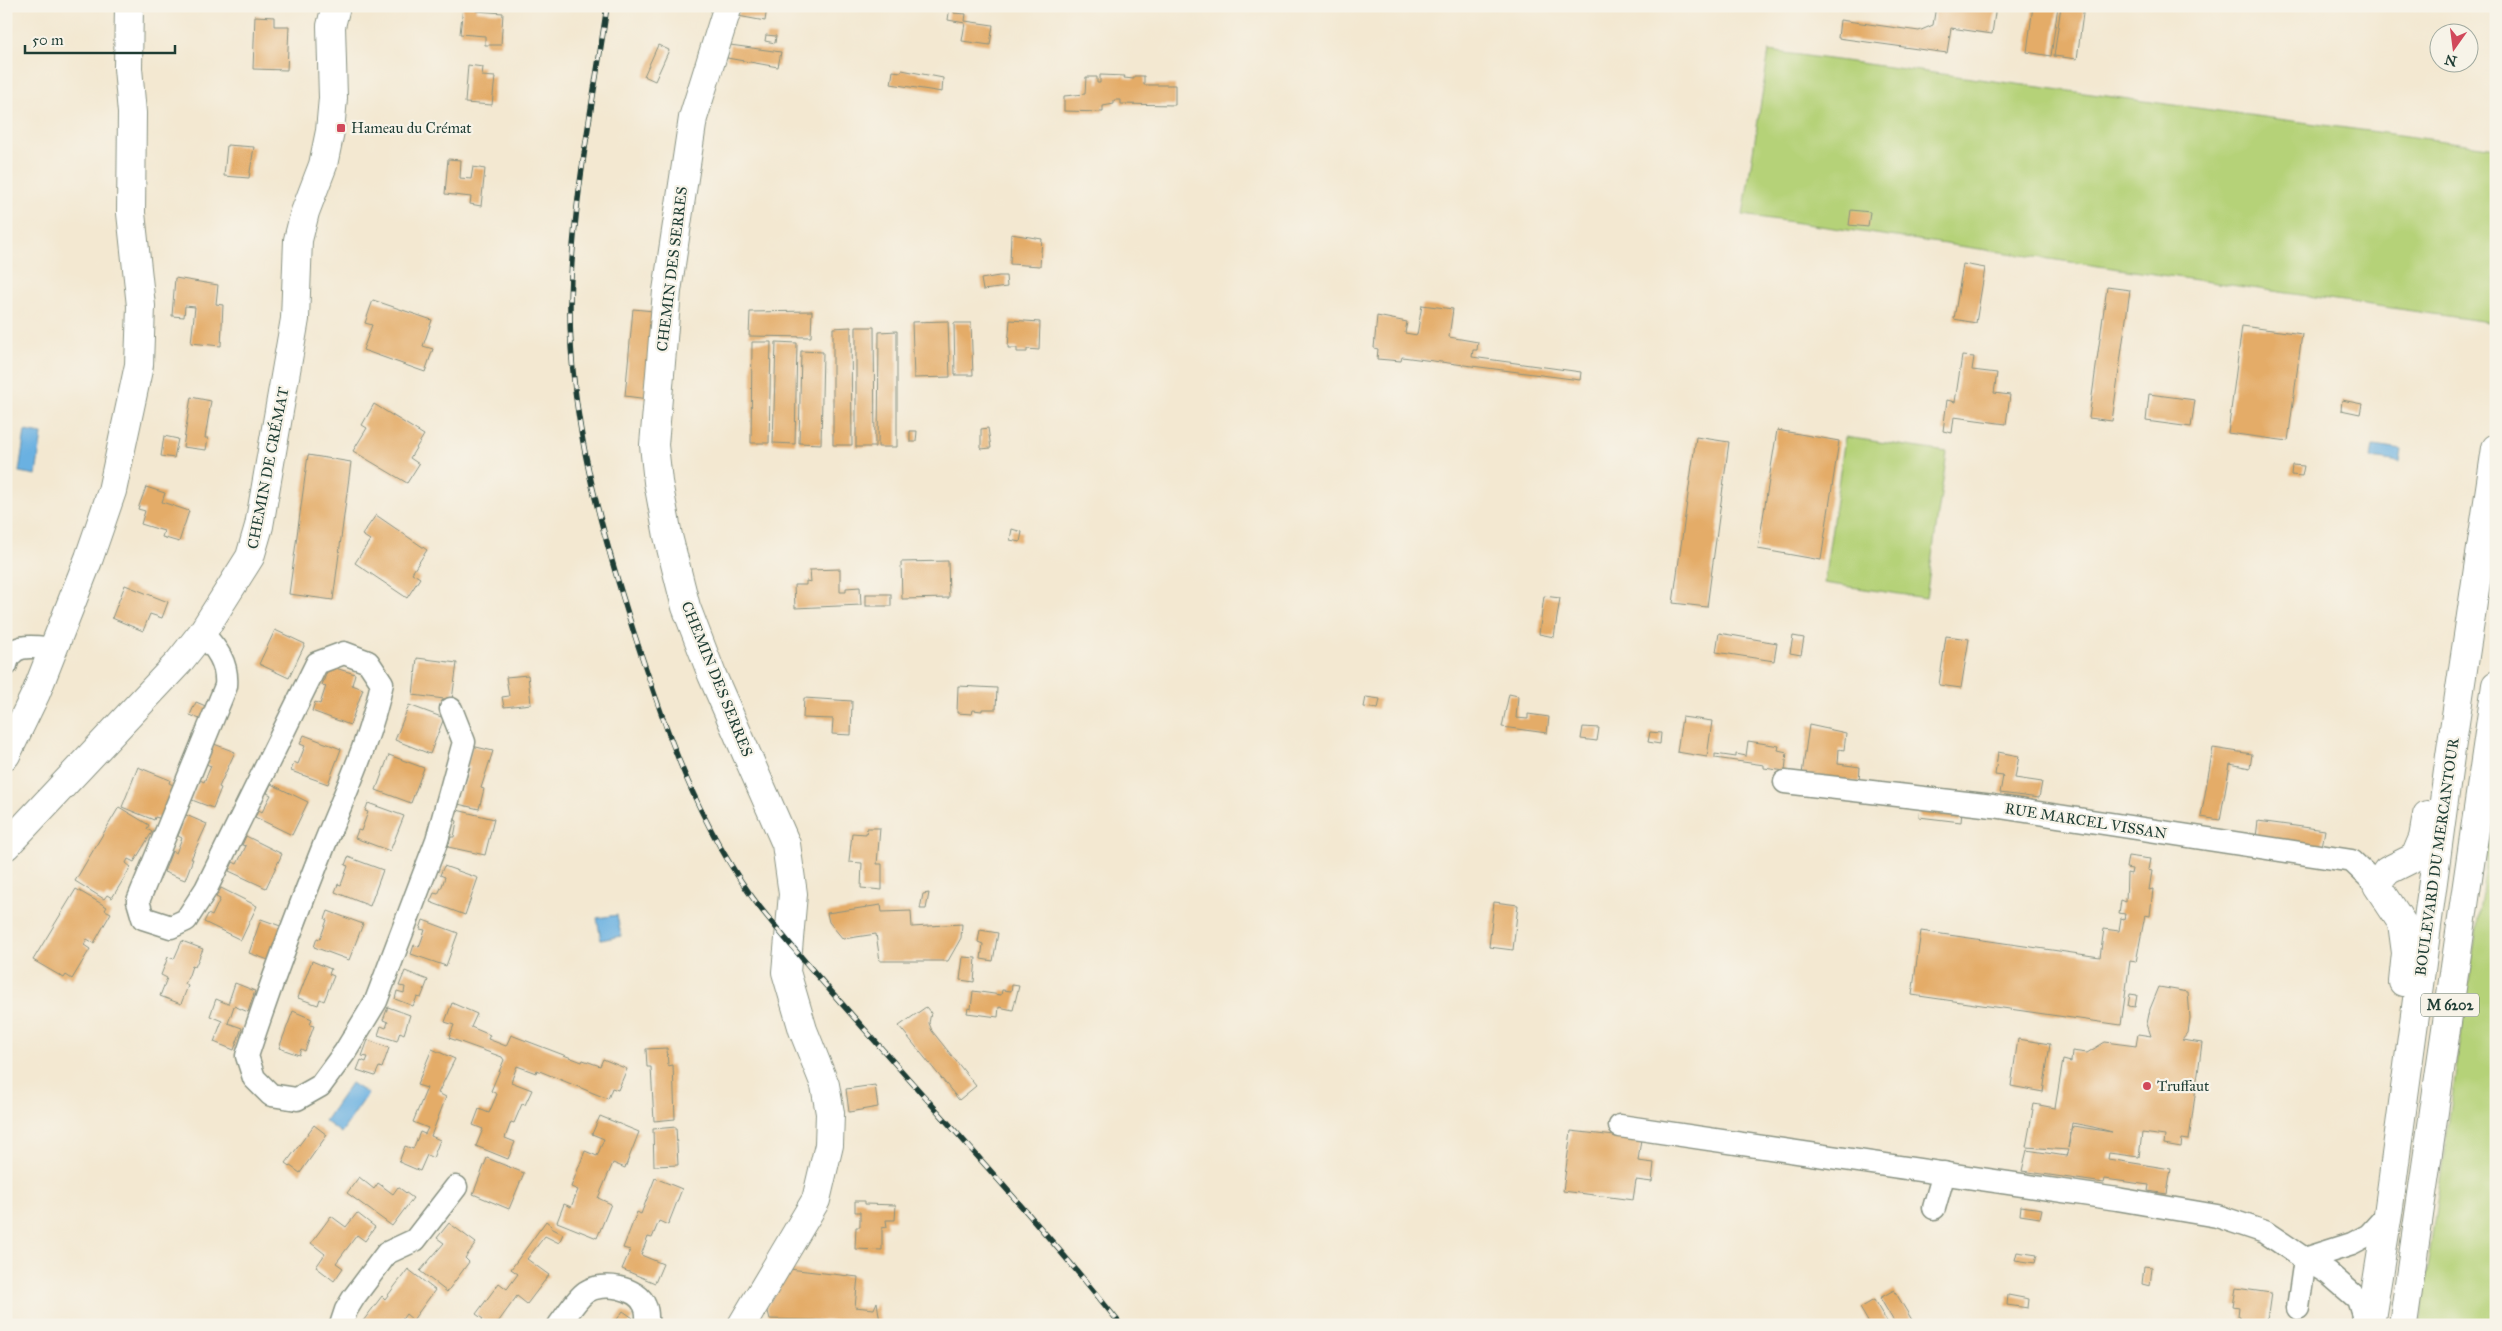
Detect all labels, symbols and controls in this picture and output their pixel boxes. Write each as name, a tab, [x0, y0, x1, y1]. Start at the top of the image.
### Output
scale bar	[25, 22, 175, 54]
north arrow	[2430, 22, 2480, 72]
text: 50 m	[32, 31, 64, 49]
text: N	[2443, 50, 2459, 70]
place label: Hameau du Crémat	[351, 119, 472, 137]
marker: Hameau du Crémat	[335, 122, 347, 134]
street label: CHEMIN DES SERRES	[653, 186, 691, 352]
street label: CHEMIN DE CRÉMAT	[243, 385, 293, 550]
street label: CHEMIN DES SERRES	[678, 599, 756, 759]
street label: BOULEVARD DU MERCANTOUR	[2411, 736, 2463, 977]
street label: RUE MARCEL VISSAN	[2004, 799, 2169, 843]
road number: M 6202	[2421, 994, 2479, 1016]
place label: Truffaut	[2157, 1077, 2210, 1095]
marker: Truffaut	[2141, 1080, 2153, 1092]

